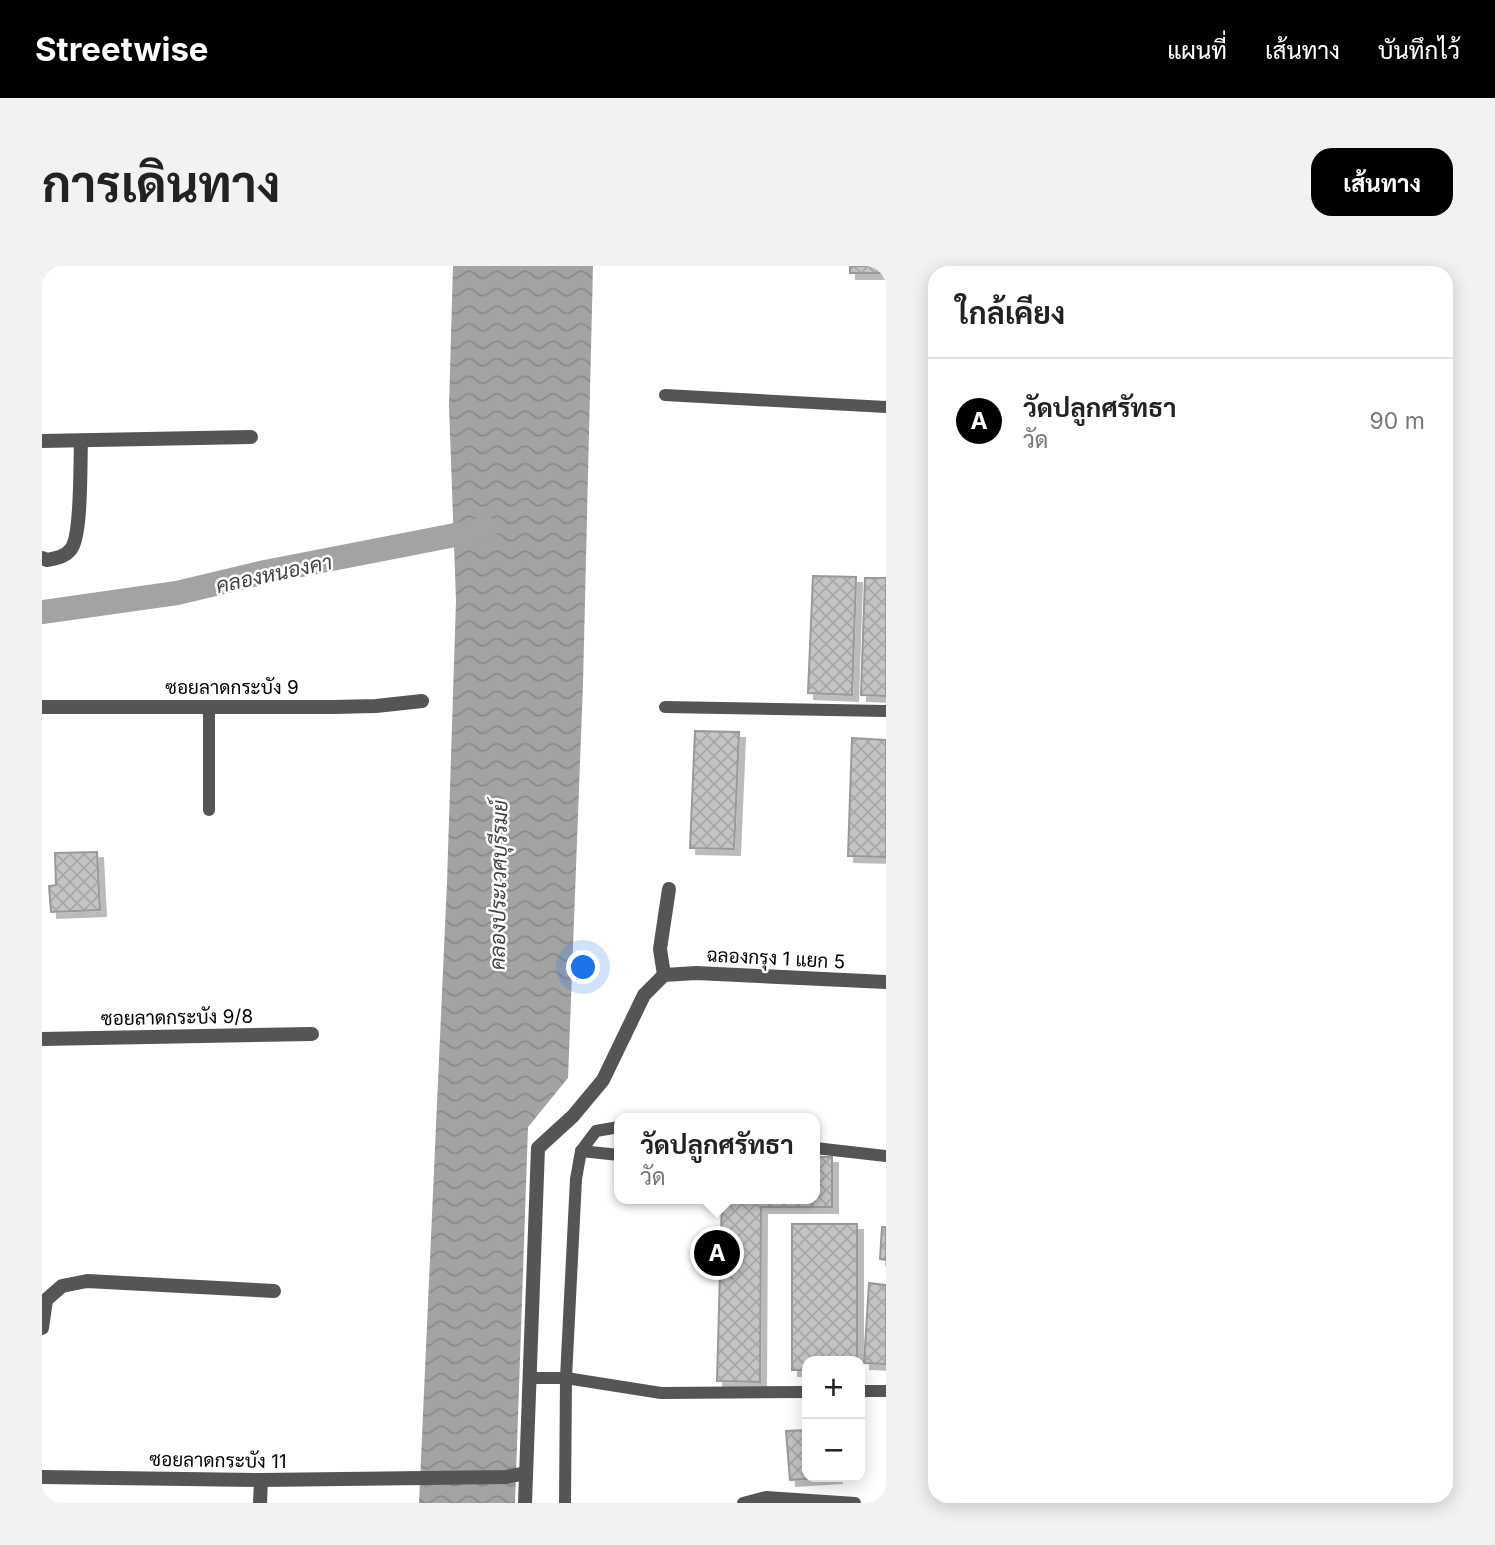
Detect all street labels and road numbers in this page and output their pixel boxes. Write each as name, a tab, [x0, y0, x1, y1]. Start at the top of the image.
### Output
street label: ซอยลาดกระบัง 9	[165, 676, 299, 699]
street label: ฉลองกรุง 1 แยก 5	[706, 943, 846, 975]
street label: ซอยลาดกระบัง 9/8	[101, 1005, 253, 1030]
street label: ซอยลาดกระบัง 11	[149, 1448, 287, 1473]

